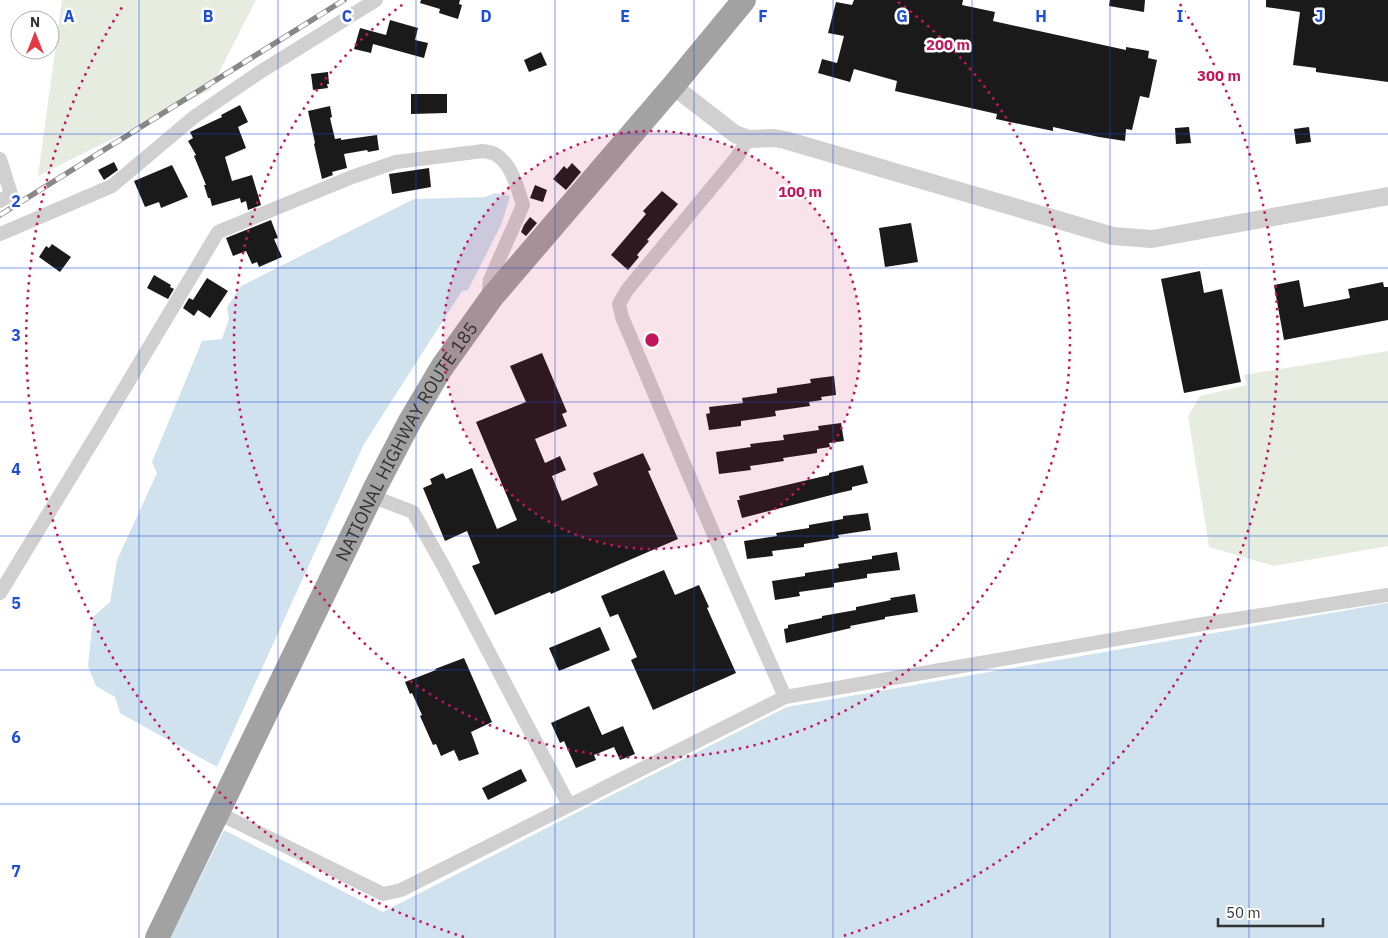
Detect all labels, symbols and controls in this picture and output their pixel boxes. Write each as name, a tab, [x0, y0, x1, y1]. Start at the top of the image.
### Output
text: A	[64, 6, 75, 26]
text: B	[203, 6, 214, 26]
text: C	[342, 6, 352, 26]
text: D	[480, 6, 492, 26]
text: E	[620, 6, 630, 26]
text: F	[758, 6, 768, 26]
text: G	[896, 6, 908, 26]
text: H	[1035, 6, 1047, 26]
text: I	[1177, 6, 1184, 26]
text: J	[1315, 6, 1323, 26]
north arrow	[10, 10, 60, 60]
text: N	[30, 13, 40, 31]
text: 200 m	[926, 35, 970, 54]
text: 300 m	[1197, 66, 1241, 85]
text: 100 m	[778, 182, 822, 201]
text: 2	[11, 191, 21, 211]
street label: NATIONAL HIGHWAY ROUTE 185	[330, 317, 482, 565]
text: 3	[11, 325, 21, 345]
centre of rings	[643, 331, 661, 349]
text: 4	[11, 459, 21, 479]
text: 5	[11, 593, 21, 613]
text: 6	[11, 727, 21, 747]
text: 7	[11, 861, 21, 881]
scale bar	[1218, 896, 1323, 928]
text: 50 m	[1226, 903, 1261, 922]

